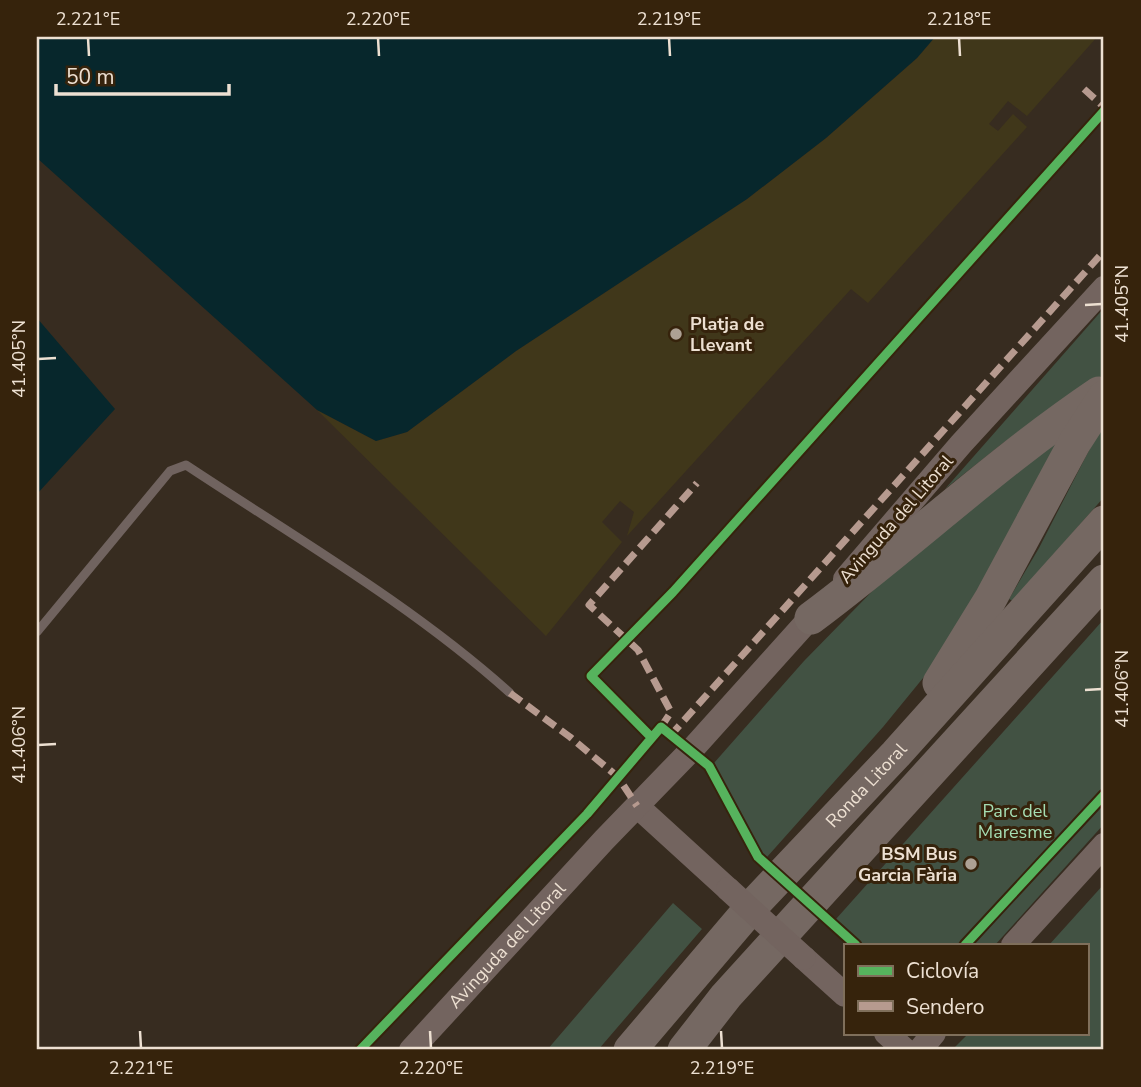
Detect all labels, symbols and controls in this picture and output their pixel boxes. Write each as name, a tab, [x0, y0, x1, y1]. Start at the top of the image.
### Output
text: 2.221°E	[56, 7, 120, 31]
text: 2.220°E	[346, 7, 410, 31]
text: 2.219°E	[637, 7, 701, 31]
text: 2.218°E	[927, 7, 991, 31]
scale bar	[56, 52, 229, 96]
text: 50 m	[66, 63, 115, 91]
text: 41.405°N	[1110, 265, 1134, 343]
place label: Platja de Llevant	[690, 312, 764, 357]
text: 41.405°N	[7, 320, 31, 398]
marker: Platja de Llevant	[668, 326, 684, 342]
street label: Avinguda del Litoral	[833, 449, 959, 588]
text: 41.406°N	[1110, 650, 1134, 728]
text: 41.406°N	[7, 706, 31, 784]
street label: Ronda Litoral	[820, 737, 913, 833]
park label: Parc del Maresme	[978, 799, 1052, 844]
place label: BSM Bus Garcia Fària	[858, 842, 957, 887]
marker: BSM Bus Garcia Fària	[963, 856, 979, 872]
street label: Avinguda del Litoral	[443, 877, 572, 1014]
legend	[844, 944, 1088, 1034]
text: Ciclovía	[906, 957, 979, 985]
text: Sendero	[906, 993, 985, 1021]
text: 2.221°E	[109, 1056, 173, 1080]
text: 2.220°E	[399, 1056, 463, 1080]
text: 2.219°E	[690, 1056, 754, 1080]

